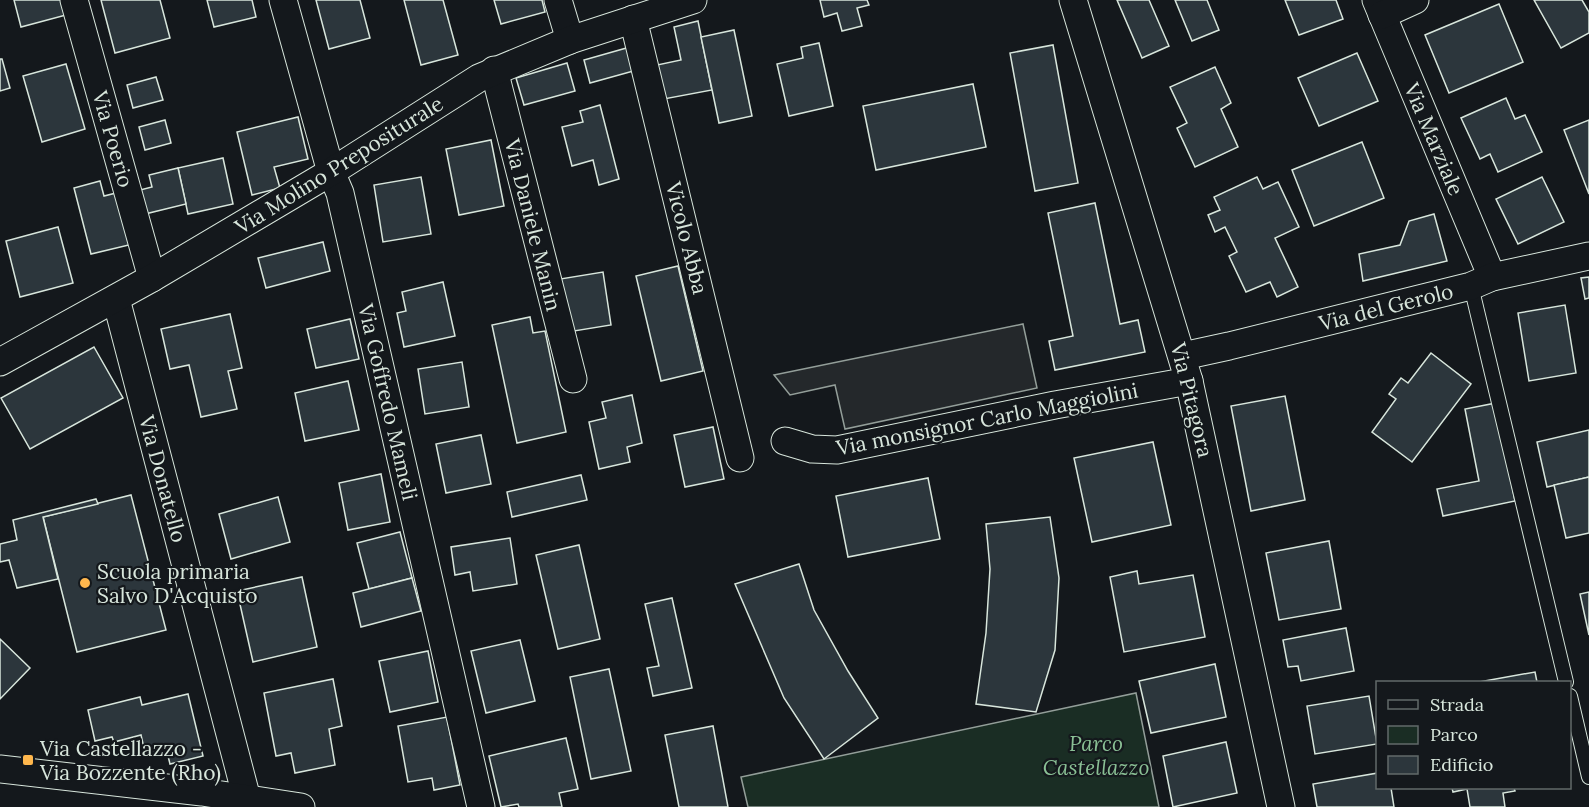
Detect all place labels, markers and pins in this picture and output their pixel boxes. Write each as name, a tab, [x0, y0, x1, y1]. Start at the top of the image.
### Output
place label: Scuola primaria Salvo D'Acquisto	[97, 558, 258, 609]
marker: Scuola primaria Salvo D'Acquisto	[78, 576, 92, 590]
place label: Via Castellazzo - Via Bozzente (Rho)	[39, 735, 221, 786]
marker: Via Castellazzo - Via Bozzente (Rho)	[21, 753, 35, 767]

